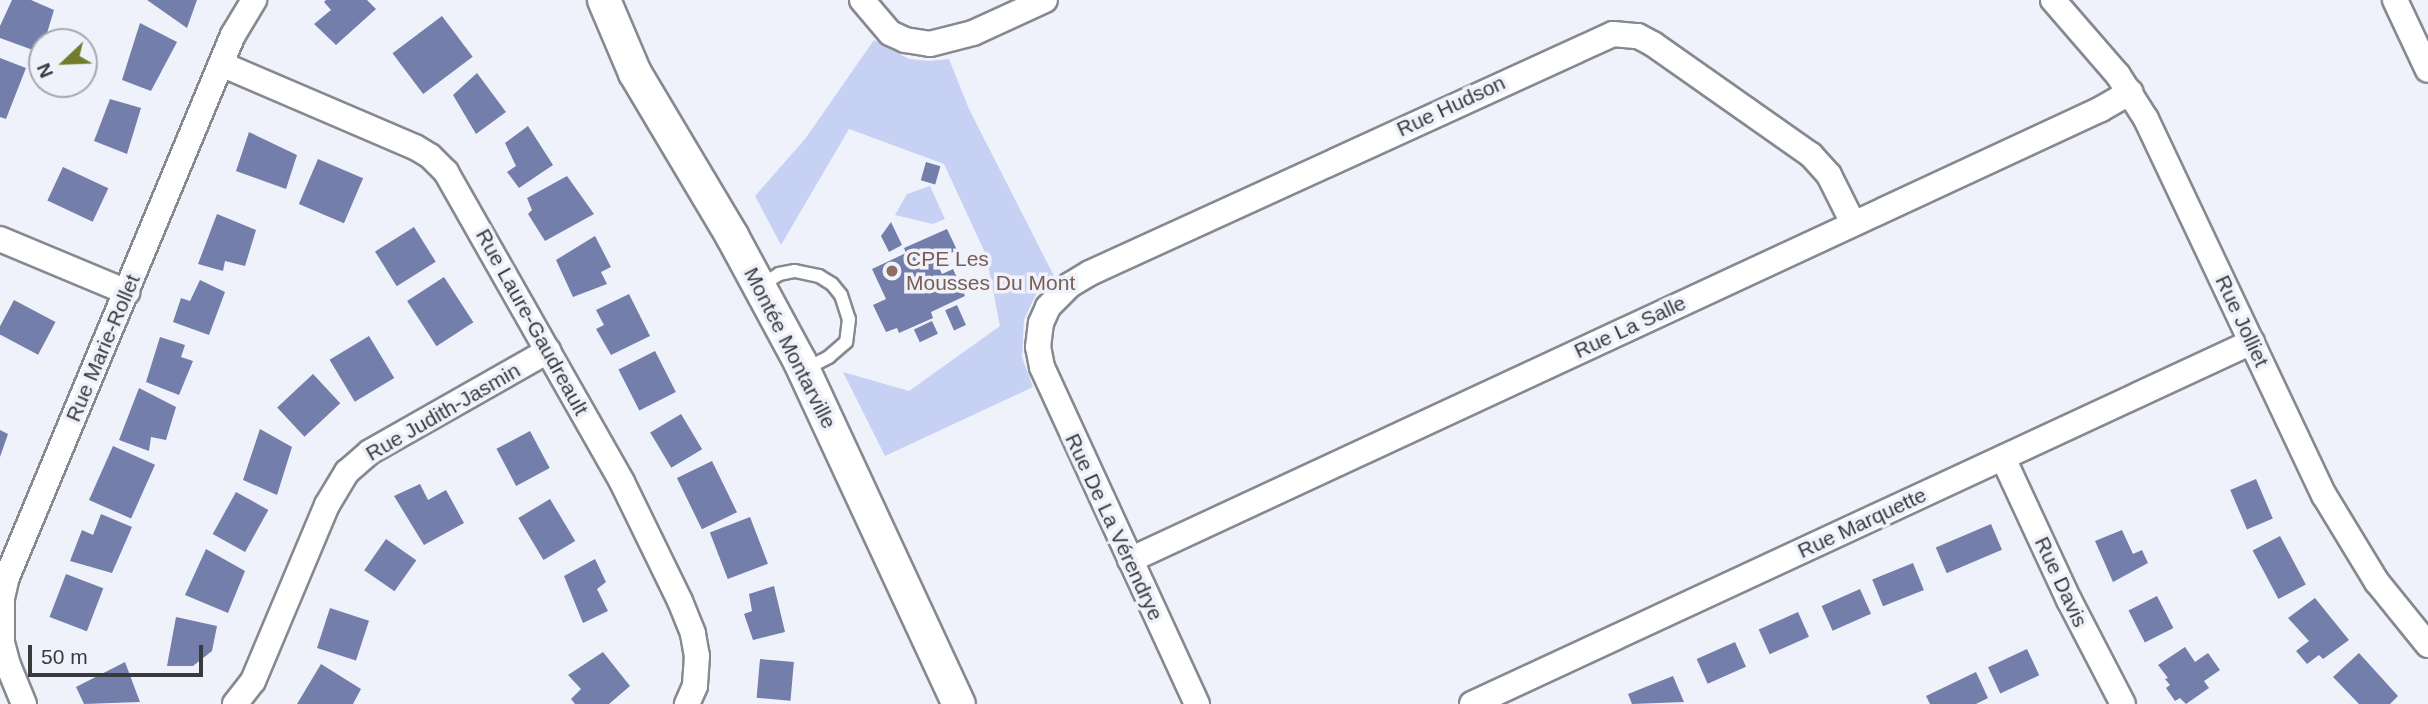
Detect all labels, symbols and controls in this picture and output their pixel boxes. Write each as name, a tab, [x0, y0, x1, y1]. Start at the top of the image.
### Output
north arrow	[28, 28, 98, 98]
text: N	[33, 60, 57, 81]
street label: Rue Hudson	[1393, 70, 1509, 142]
street label: Rue Laure-Gaudreault	[470, 225, 594, 419]
place label: CPE Les Mousses Du Mont	[906, 246, 1075, 296]
street label: Montée Montarville	[739, 263, 841, 433]
marker: CPE Les Mousses Du Mont	[884, 263, 900, 279]
street label: Rue Marie-Rollet	[61, 271, 145, 425]
street label: Rue Jolliet	[2210, 271, 2274, 371]
street label: Rue La Salle	[1570, 290, 1690, 364]
street label: Rue Judith-Jasmin	[361, 358, 525, 466]
street label: Rue De La Vérendrye	[1060, 430, 1168, 624]
street label: Rue Marquette	[1794, 482, 1930, 564]
street label: Rue Davis	[2029, 533, 2093, 631]
scale bar	[32, 630, 206, 674]
text: 50 m	[41, 645, 88, 668]

